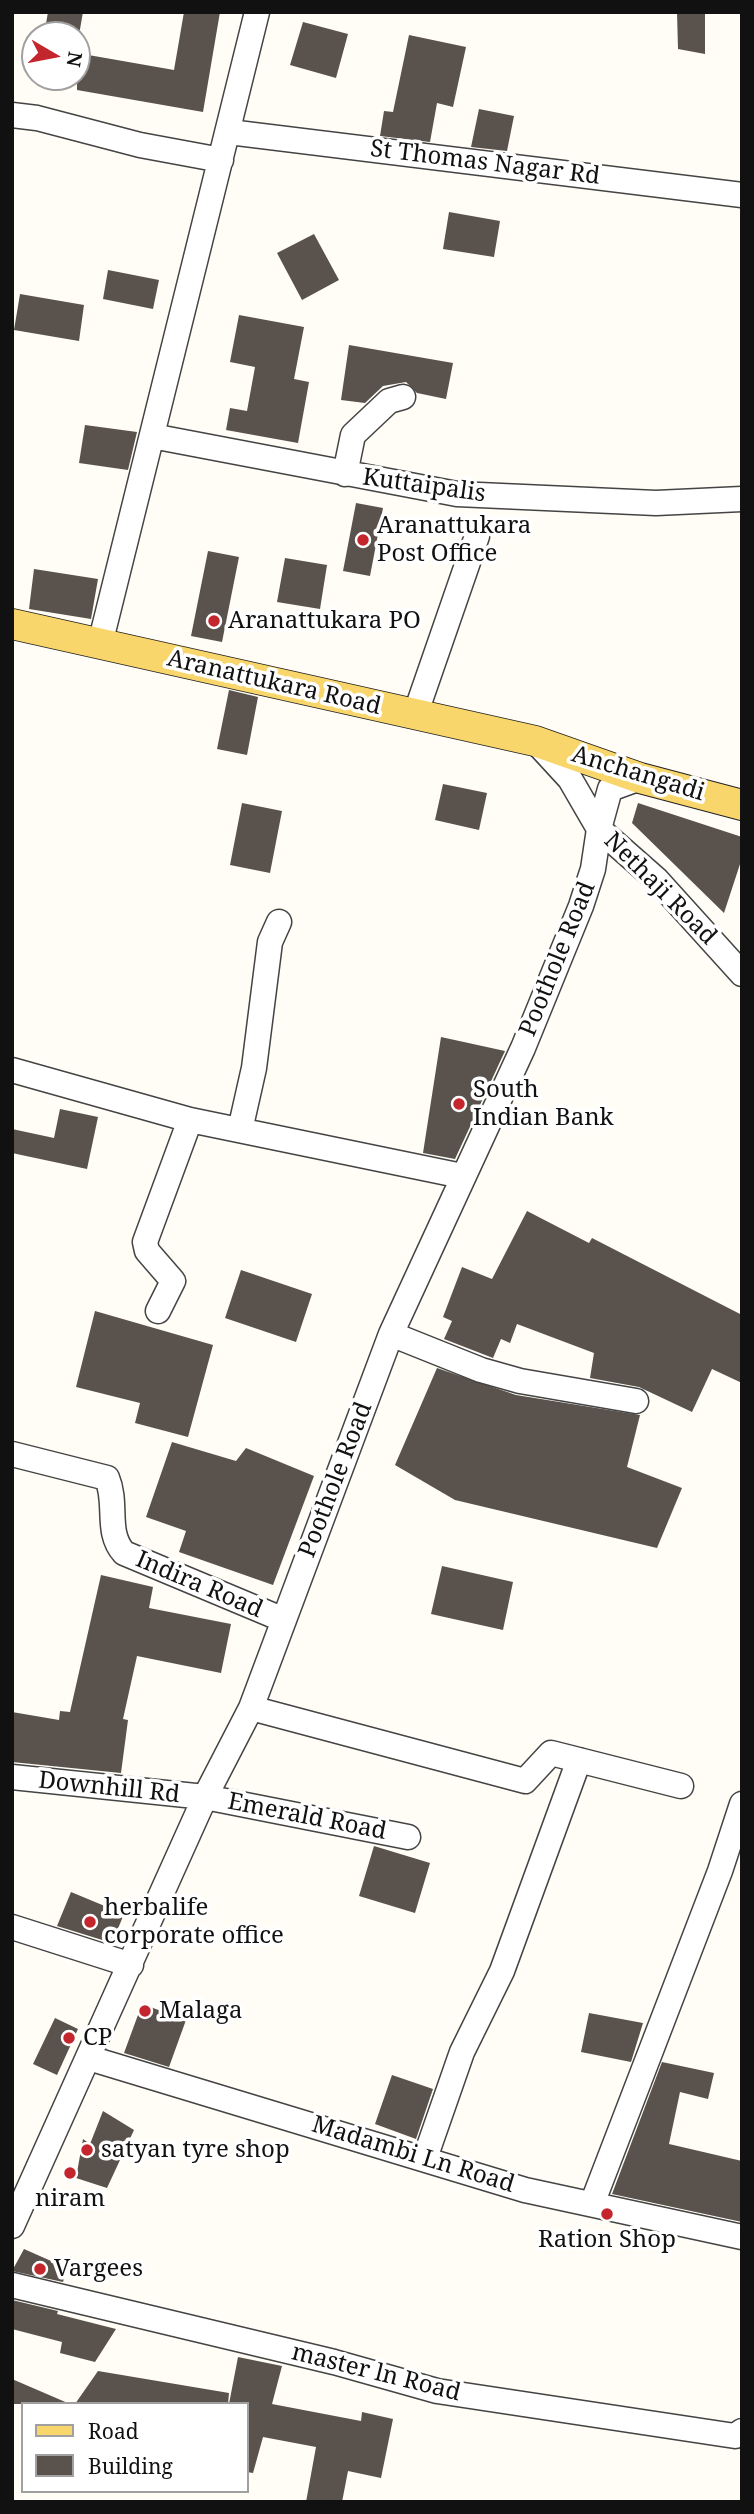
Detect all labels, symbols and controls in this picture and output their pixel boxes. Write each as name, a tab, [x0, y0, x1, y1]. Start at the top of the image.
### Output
north arrow	[21, 21, 91, 91]
text: N	[61, 50, 89, 69]
street label: St Thomas Nagar Rd	[369, 135, 601, 191]
street label: Kuttaipalis	[361, 463, 487, 509]
place label: Aranattukara Post Office	[377, 512, 531, 568]
marker: Aranattukara Post Office	[355, 532, 371, 548]
place label: Aranattukara PO	[228, 607, 421, 635]
marker: Aranattukara PO	[206, 613, 222, 629]
street label: Aranattukara Road	[164, 644, 384, 722]
street label: Anchangadi	[568, 740, 708, 808]
street label: Nethaji Road	[598, 827, 722, 951]
street label: Poothole Road	[514, 878, 602, 1040]
place label: South Indian Bank	[473, 1076, 614, 1132]
marker: South Indian Bank	[451, 1096, 467, 1112]
street label: Poothole Road	[293, 1398, 379, 1562]
street label: Indira Road	[131, 1545, 267, 1625]
street label: Downhill Rd	[37, 1766, 181, 1810]
street label: Emerald Road	[225, 1787, 389, 1847]
place label: herbalife corporate office	[104, 1894, 284, 1950]
marker: herbalife corporate office	[82, 1914, 98, 1930]
place label: Malaga	[159, 1997, 242, 2025]
marker: Malaga	[137, 2003, 153, 2019]
place label: CP	[83, 2024, 112, 2052]
marker: CP	[61, 2030, 77, 2046]
street label: Madambi Ln Road	[308, 2111, 518, 2199]
place label: satyan tyre shop	[101, 2136, 290, 2164]
marker: satyan tyre shop	[79, 2142, 95, 2158]
marker: niram	[62, 2165, 78, 2181]
place label: niram	[35, 2185, 105, 2213]
marker: Ration Shop	[599, 2206, 615, 2222]
place label: Ration Shop	[538, 2226, 676, 2254]
place label: Vargees	[54, 2255, 143, 2283]
marker: Vargees	[32, 2261, 48, 2277]
street label: master ln Road	[289, 2338, 463, 2408]
legend	[21, 2402, 248, 2493]
text: Road	[88, 2417, 139, 2445]
text: Building	[88, 2452, 173, 2480]

